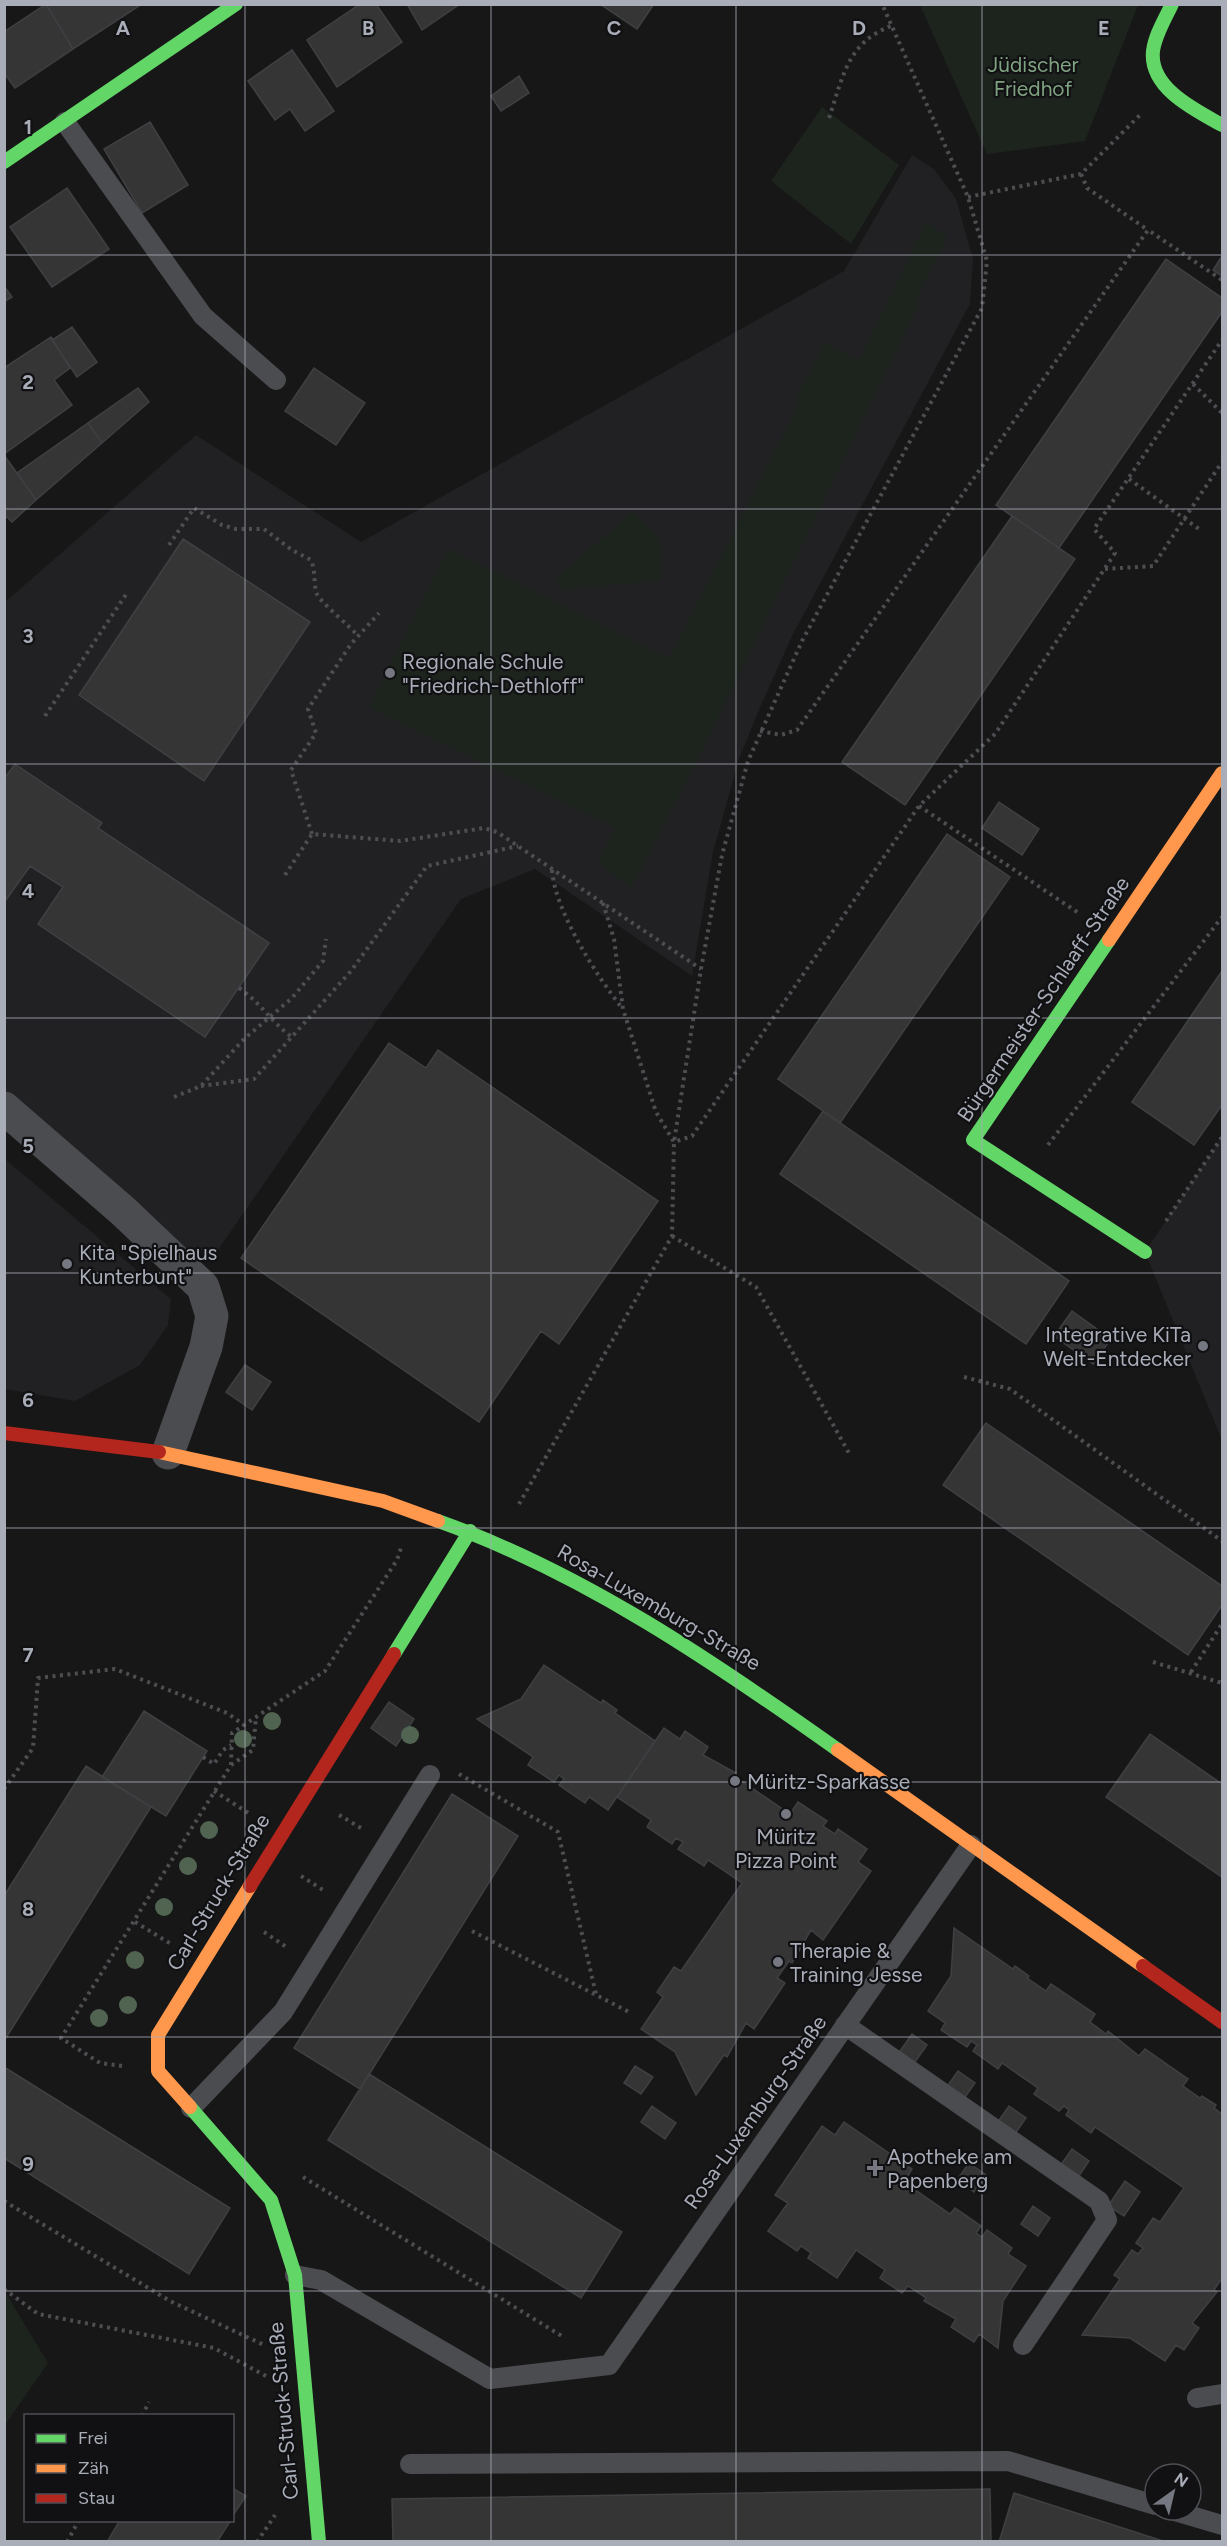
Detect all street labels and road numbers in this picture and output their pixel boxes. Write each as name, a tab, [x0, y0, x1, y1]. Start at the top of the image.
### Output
street label: Bürgermeister-Schlaaff-Straße	[952, 872, 1134, 1126]
street label: Rosa-Luxemburg-Straße	[553, 1539, 765, 1675]
street label: Carl-Struck-Straße	[161, 1809, 275, 1975]
street label: Rosa-Luxemburg-Straße	[679, 2010, 831, 2214]
street label: Carl-Struck-Straße	[263, 2321, 303, 2501]

